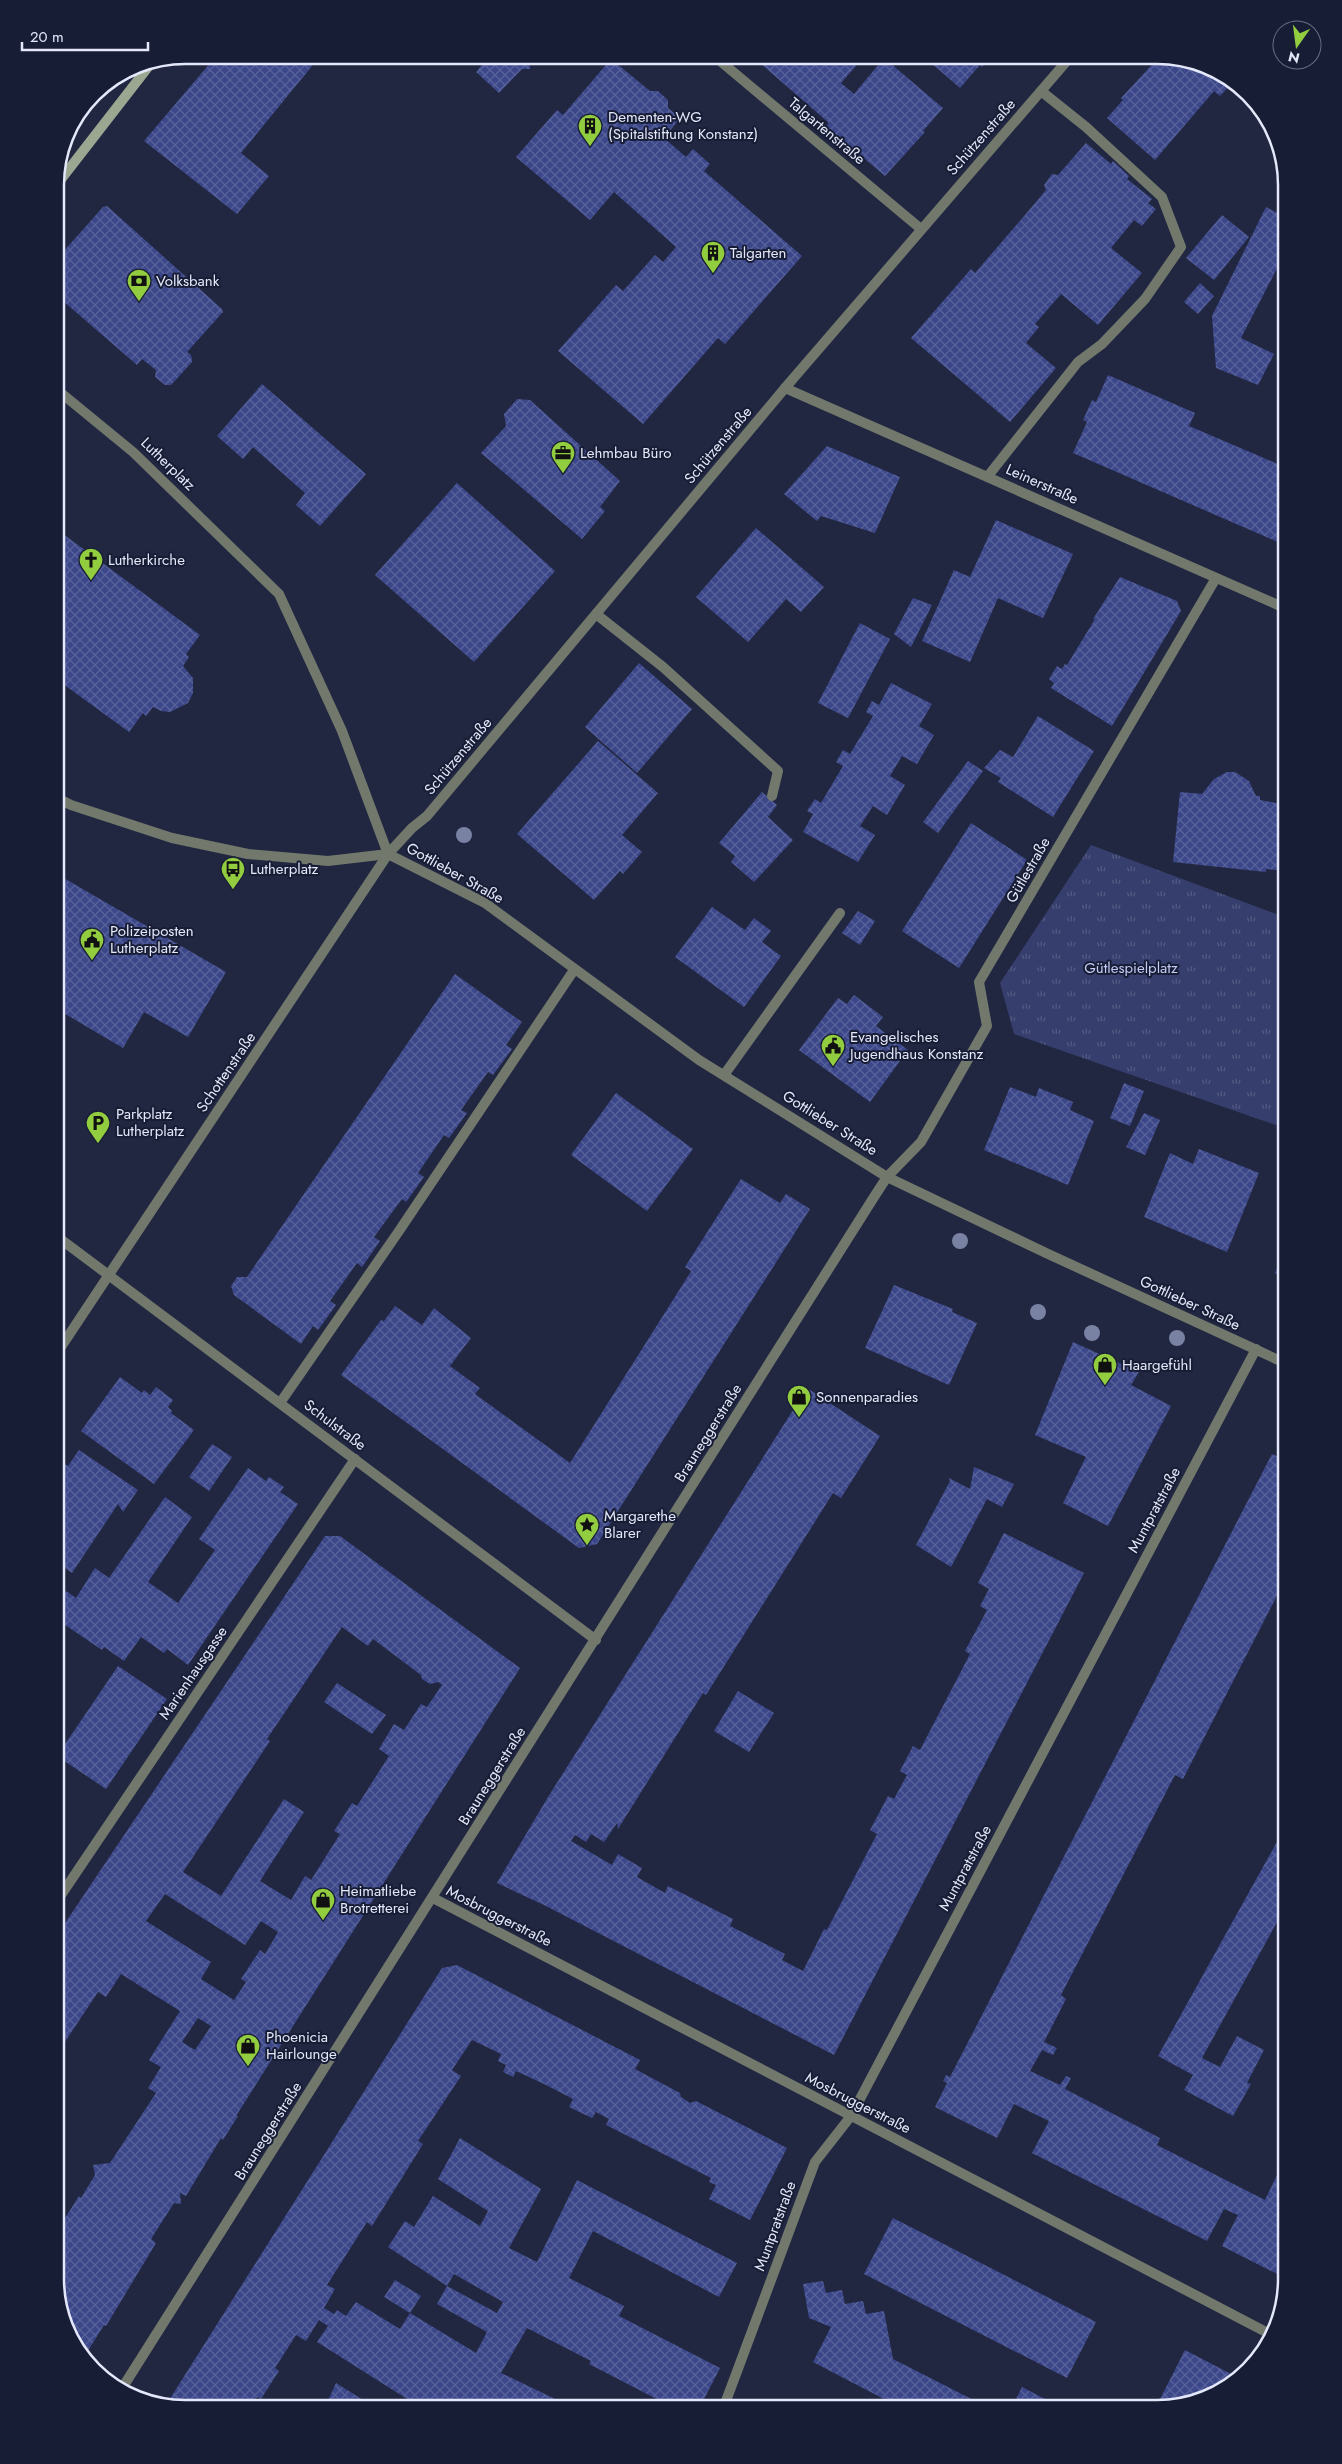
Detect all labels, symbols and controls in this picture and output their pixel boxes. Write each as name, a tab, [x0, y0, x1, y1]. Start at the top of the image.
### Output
scale bar	[22, 20, 149, 52]
north arrow	[1272, 20, 1322, 70]
text: 20 m	[30, 26, 64, 48]
text: N	[1286, 47, 1302, 69]
street label: Talgartenstraße	[784, 92, 870, 170]
street label: Schützenstraße	[941, 94, 1021, 180]
place label: Dementen-WG (Spitalstiftung Konstanz)	[608, 106, 758, 145]
building icon: Dementen-WG (Spitalstiftung Konstanz)	[577, 113, 603, 147]
building icon: Talgarten	[700, 240, 726, 274]
place label: Talgarten	[730, 242, 786, 264]
bank icon: Volksbank	[126, 268, 152, 302]
place label: Volksbank	[156, 270, 220, 292]
street label: Schützenstraße	[679, 401, 757, 489]
street label: Lutherplatz	[136, 432, 200, 496]
office icon: Lehmbau Büro	[550, 440, 576, 474]
place label: Lehmbau Büro	[580, 442, 672, 464]
street label: Leinerstraße	[1002, 458, 1082, 510]
church icon: Lutherkirche	[78, 547, 104, 581]
place label: Lutherkirche	[108, 549, 185, 571]
street label: Schützenstraße	[419, 712, 497, 800]
street label: Gütlestraße	[1000, 833, 1056, 907]
street label: Gottlieber Straße	[402, 837, 508, 909]
bus stop icon: Lutherplatz	[220, 856, 246, 890]
place label: Lutherplatz	[250, 858, 318, 880]
place label: Polizeiposten Lutherplatz	[110, 920, 194, 959]
public building icon: Polizeiposten Lutherplatz	[79, 927, 105, 961]
park label: Gütlespielplatz	[1084, 957, 1178, 979]
place label: Evangelisches Jugendhaus Konstanz	[848, 1026, 984, 1065]
street label: Schottenstraße	[191, 1027, 261, 1116]
public building icon: Evangelisches Jugendhaus Konstanz	[820, 1033, 846, 1067]
street label: Gottlieber Straße	[778, 1085, 882, 1161]
place label: Parkplatz Lutherplatz	[116, 1103, 184, 1142]
parking icon: Parkplatz Lutherplatz	[85, 1110, 111, 1144]
street label: Gottlieber Straße	[1136, 1270, 1244, 1336]
shop icon: Haargefühl	[1092, 1352, 1118, 1386]
place label: Haargefühl	[1122, 1354, 1192, 1376]
street label: Brauneggerstraße	[669, 1379, 747, 1486]
shop icon: Sonnenparadies	[786, 1384, 812, 1418]
place label: Sonnenparadies	[816, 1386, 918, 1408]
street label: Schulstraße	[299, 1394, 371, 1456]
street label: Muntpratstraße	[1122, 1463, 1186, 1557]
place label: Margarethe Blarer	[604, 1505, 676, 1544]
place icon: Margarethe Blarer	[574, 1512, 600, 1546]
street label: Marienhausgasse	[154, 1622, 233, 1724]
street label: Brauneggerstraße	[453, 1722, 531, 1829]
street label: Muntpratstraße	[933, 1821, 997, 1915]
place label: Heimatliebe Brotretterei	[340, 1880, 416, 1919]
street label: Mosbruggerstraße	[442, 1880, 556, 1952]
shop icon: Heimatliebe Brotretterei	[310, 1887, 336, 1921]
place label: Phoenicia Hairlounge	[266, 2026, 337, 2065]
shop icon: Phoenicia Hairlounge	[235, 2033, 261, 2067]
street label: Mosbruggerstraße	[801, 2067, 915, 2139]
street label: Brauneggerstraße	[229, 2077, 307, 2184]
street label: Muntpratstraße	[749, 2178, 802, 2274]

